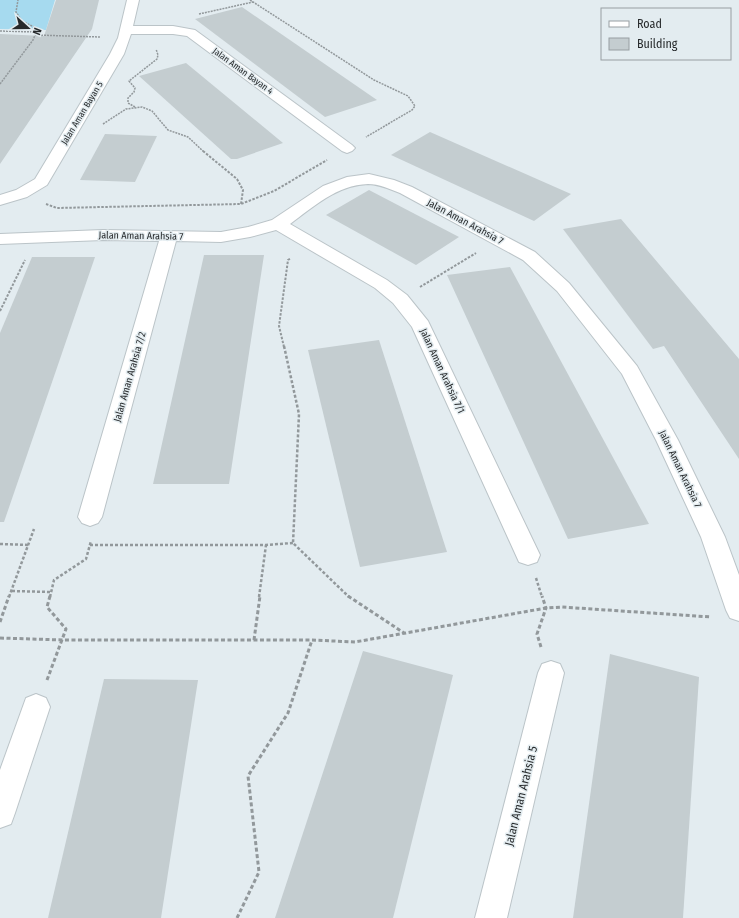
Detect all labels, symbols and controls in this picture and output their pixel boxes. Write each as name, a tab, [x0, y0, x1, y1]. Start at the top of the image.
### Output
north arrow	[8, 8, 48, 48]
legend	[601, 8, 731, 60]
text: Road	[637, 17, 662, 31]
text: N	[30, 26, 44, 37]
text: Building	[637, 37, 678, 51]
street label: Jalan Aman Bayan 4	[211, 46, 276, 97]
street label: Jalan Aman Bayan 5	[59, 80, 105, 146]
street label: Jalan Aman Arahsia 7	[425, 197, 505, 247]
street label: Jalan Aman Arahsia 7	[98, 229, 184, 243]
street label: Jalan Aman Arahsia 7/1	[417, 327, 467, 415]
street label: Jalan Aman Arahsia 7/2	[111, 330, 149, 423]
street label: Jalan Aman Arahsia 7	[656, 428, 704, 510]
street label: Jalan Aman Arahsia 5	[502, 744, 540, 847]

